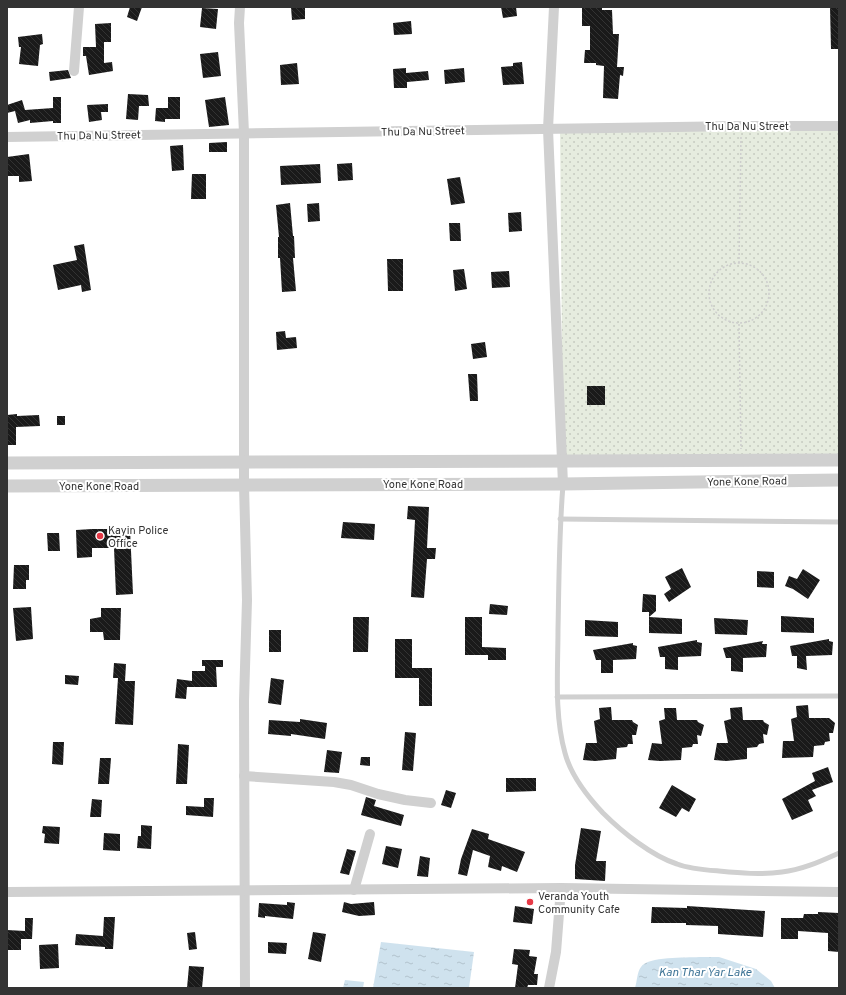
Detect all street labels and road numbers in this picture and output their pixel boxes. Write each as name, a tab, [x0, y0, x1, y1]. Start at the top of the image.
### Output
street label: Thu Da Nu Street	[705, 120, 789, 134]
street label: Thu Da Nu Street	[381, 124, 465, 140]
street label: Thu Da Nu Street	[57, 128, 141, 144]
street label: Yone Kone Road	[707, 474, 787, 490]
street label: Yone Kone Road	[383, 478, 463, 492]
street label: Yone Kone Road	[59, 480, 139, 494]

